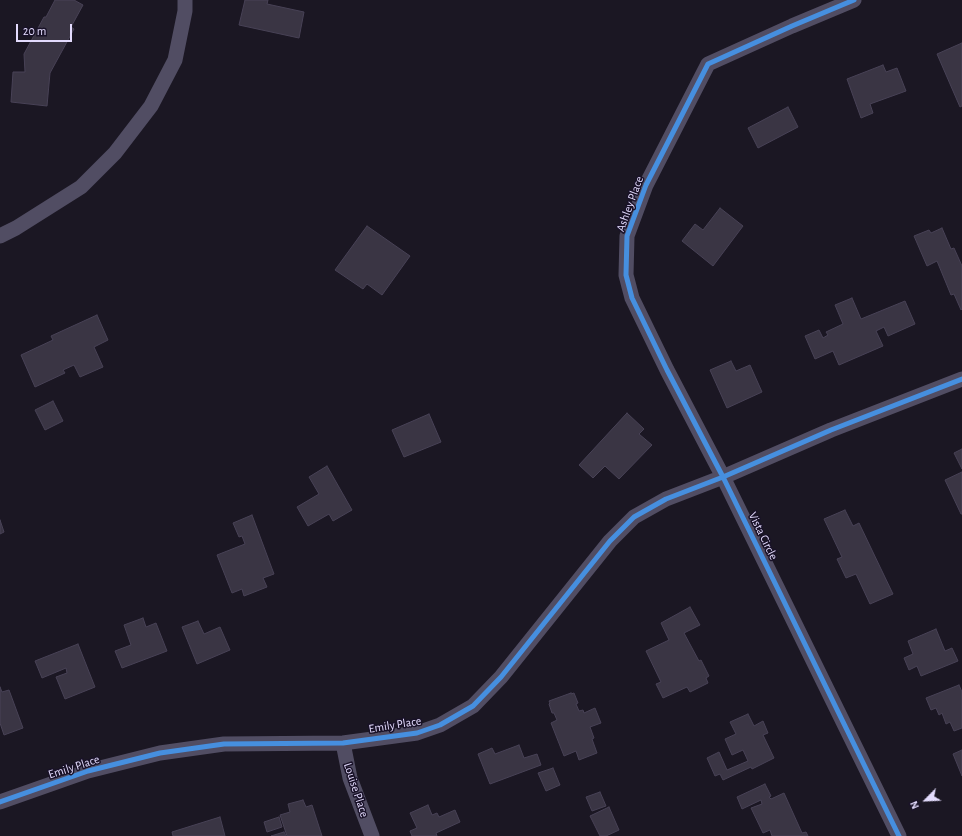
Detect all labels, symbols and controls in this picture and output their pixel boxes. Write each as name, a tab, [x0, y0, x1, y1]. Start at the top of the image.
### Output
scale bar	[18, 16, 74, 42]
text: 20 m	[23, 25, 46, 37]
street label: Ashley Place	[613, 174, 647, 234]
street label: Vista Circle	[745, 510, 781, 562]
street label: Emily Place	[368, 714, 422, 736]
street label: Emily Place	[47, 752, 101, 782]
street label: Louise Place	[340, 761, 372, 819]
north arrow	[906, 780, 946, 820]
text: N	[908, 799, 921, 811]

